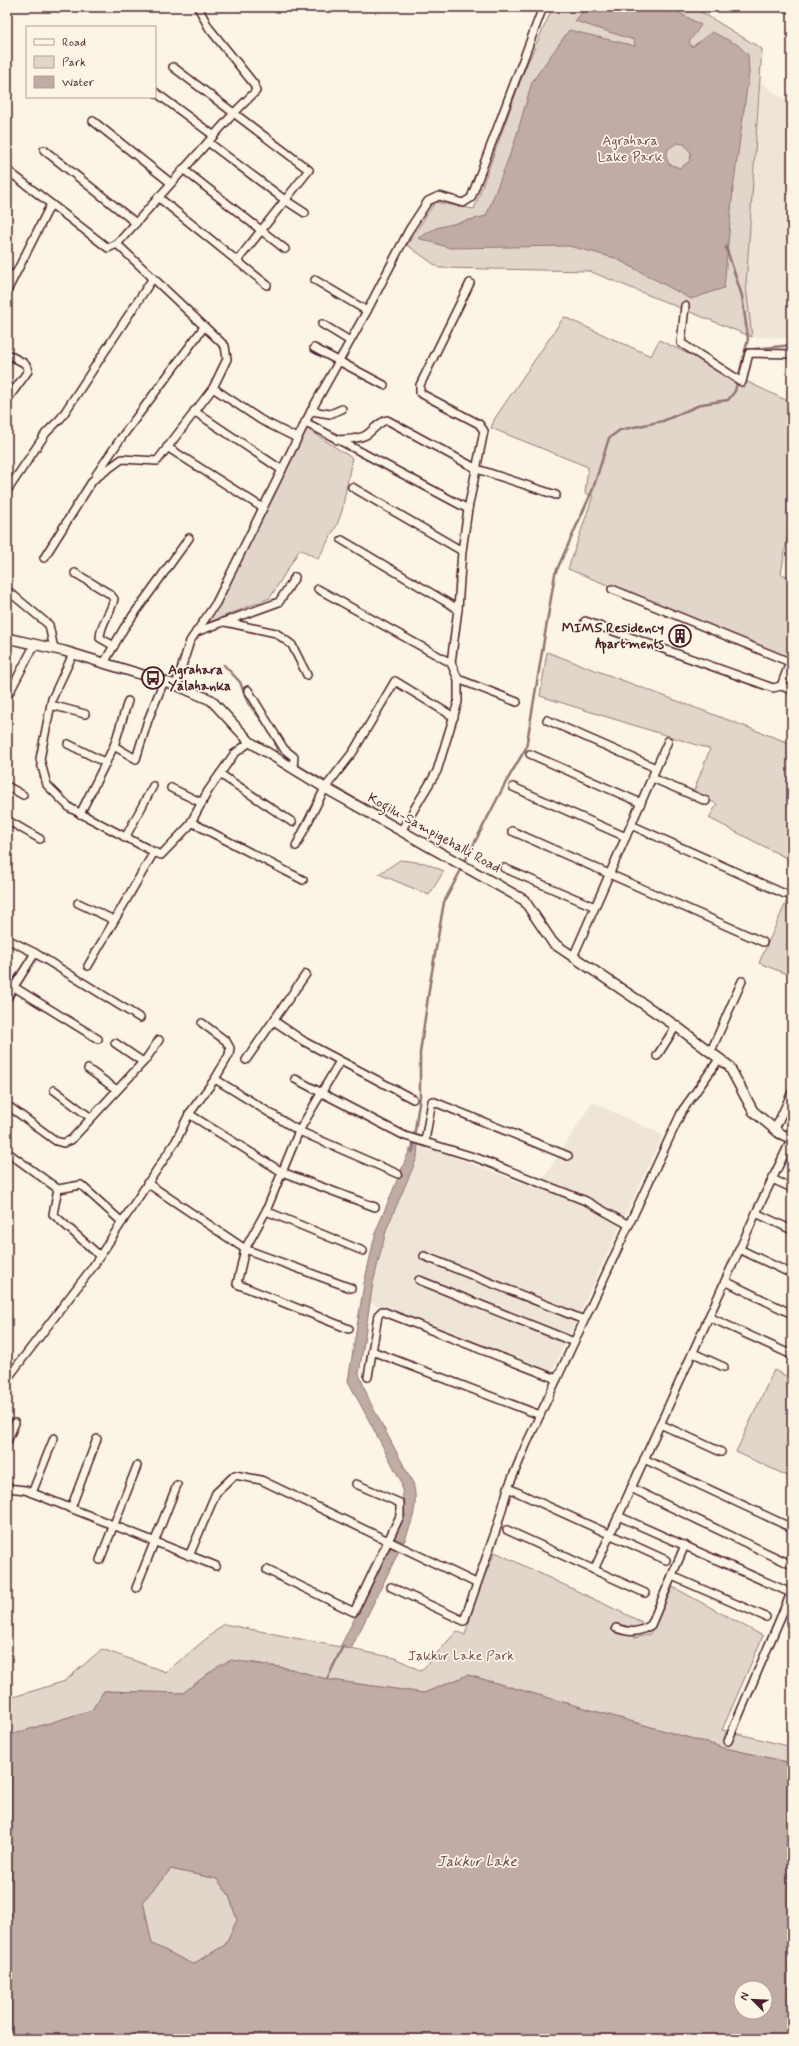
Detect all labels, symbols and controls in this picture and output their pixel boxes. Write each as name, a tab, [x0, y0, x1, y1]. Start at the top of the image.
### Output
legend	[26, 26, 156, 98]
text: Road	[62, 35, 86, 51]
text: Park	[62, 55, 86, 71]
text: Water	[62, 75, 94, 91]
park label: Agrahara Lake Park	[597, 132, 663, 166]
place label: MIMS Residency Apartments	[562, 619, 665, 655]
building icon: MIMS Residency Apartments	[667, 623, 693, 649]
place label: Agrahara Yalahanka	[168, 661, 231, 695]
bus stop icon: Agrahara Yalahanka	[140, 665, 166, 691]
street label: Kogilu-Sampigehalli Road	[363, 789, 504, 879]
park label: Jakkur Lake Park	[408, 1647, 514, 1665]
water label: Jakkur Lake	[437, 1852, 518, 1872]
north arrow	[733, 1980, 773, 2020]
text: N	[737, 1990, 753, 2003]

